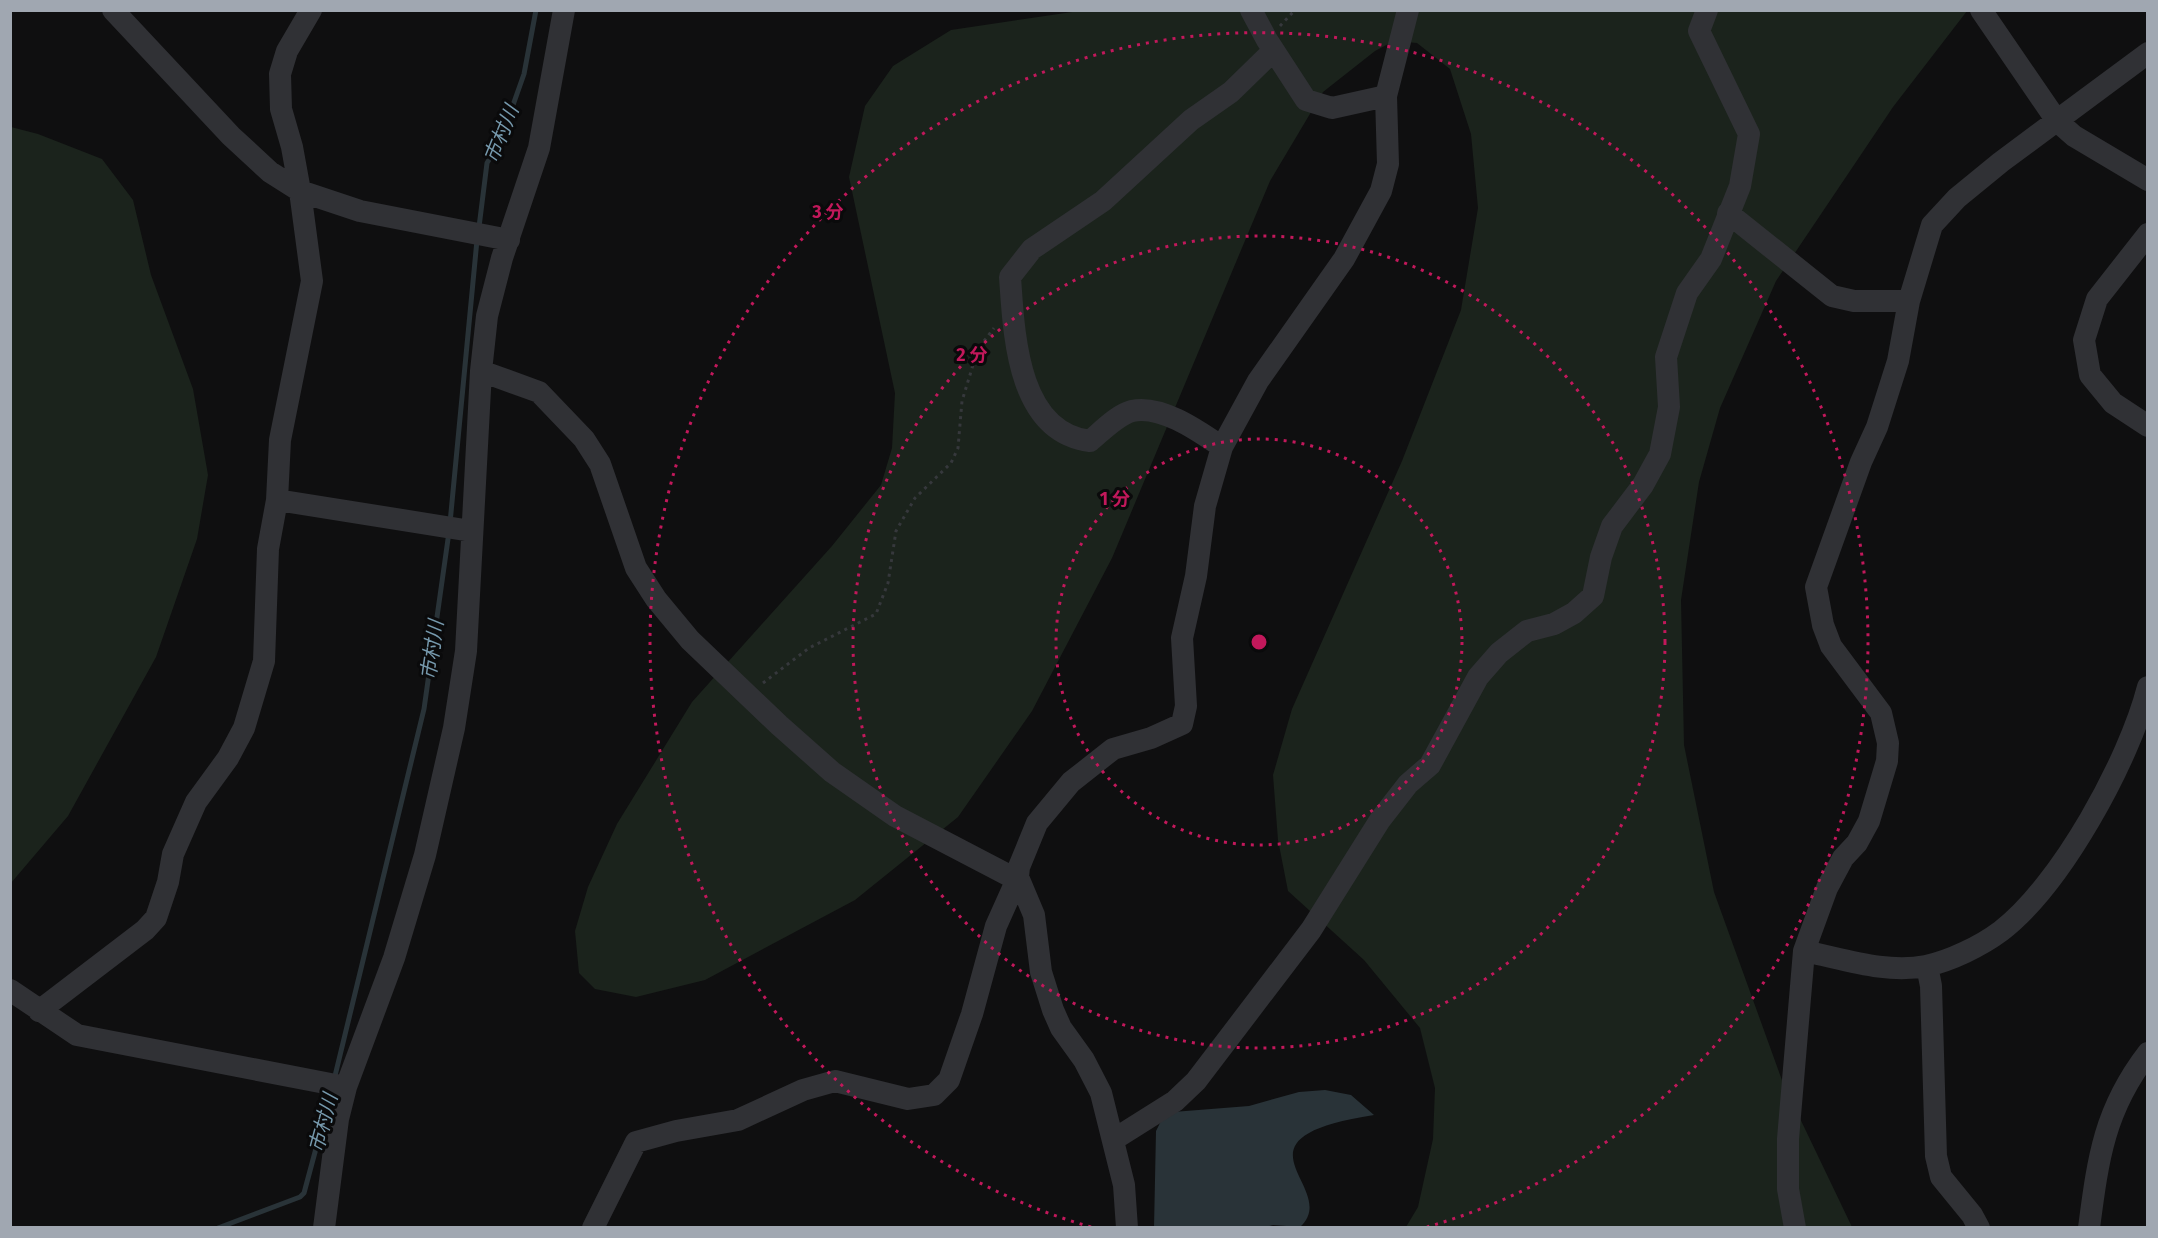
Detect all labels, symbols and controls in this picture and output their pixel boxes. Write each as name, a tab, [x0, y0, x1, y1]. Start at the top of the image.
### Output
water label: 市村川	[479, 100, 524, 166]
text: 3 分	[811, 201, 844, 223]
text: 2 分	[956, 344, 988, 366]
text: 1 分	[1100, 488, 1130, 510]
water label: 市村川	[416, 617, 448, 681]
centre of rings	[1249, 632, 1269, 652]
water label: 市村川	[304, 1089, 343, 1155]

